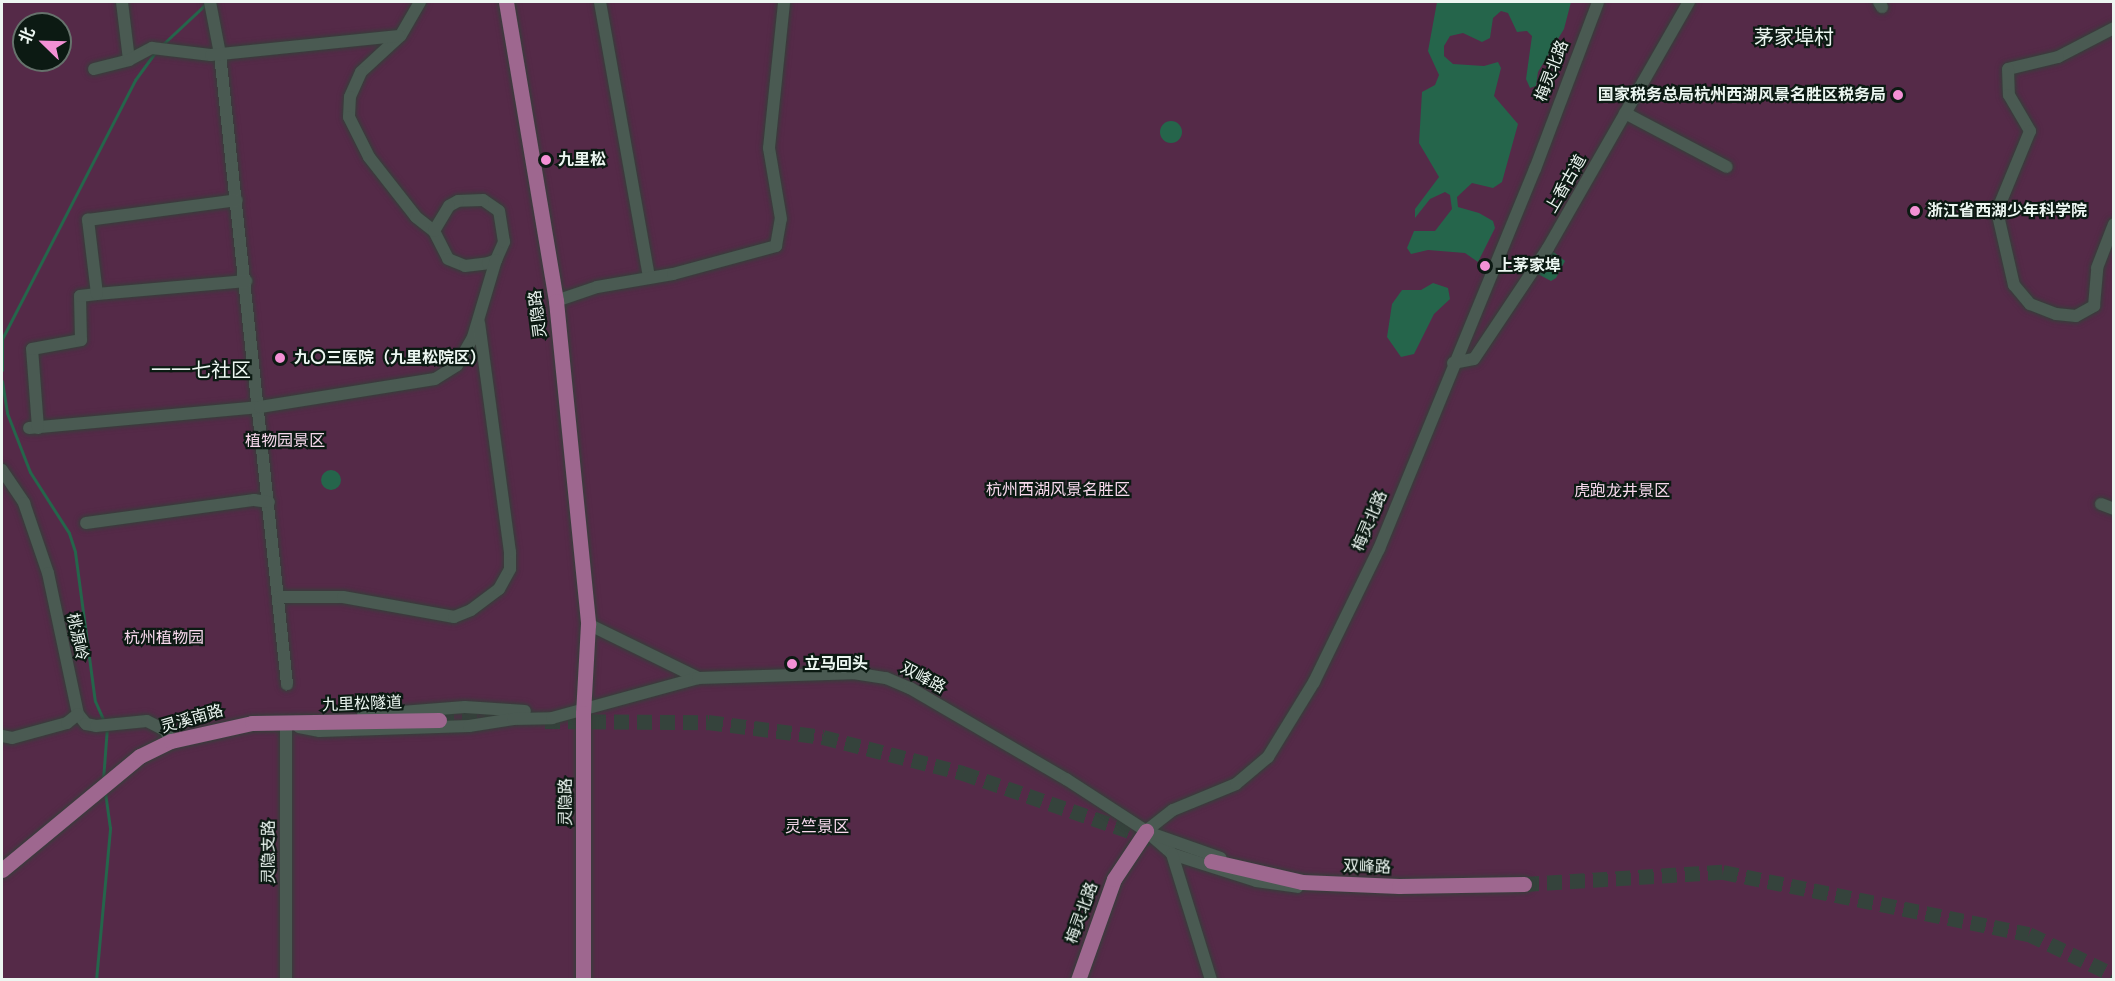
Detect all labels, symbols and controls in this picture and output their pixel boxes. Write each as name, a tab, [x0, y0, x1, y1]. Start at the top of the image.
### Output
north arrow	[12, 12, 72, 72]
text: 北	[15, 24, 40, 47]
district label: 茅家埠村	[1754, 25, 1834, 49]
street label: 梅灵北路	[1532, 38, 1572, 104]
place label: 国家税务总局杭州西湖风景名胜区税务局	[1598, 85, 1886, 105]
marker: 国家税务总局杭州西湖风景名胜区税务局	[1891, 88, 1905, 102]
place label: 九里松	[558, 150, 606, 170]
street label: 上香古道	[1542, 151, 1590, 217]
marker: 九里松	[539, 153, 553, 167]
place label: 浙江省西湖少年科学院	[1927, 201, 2087, 221]
marker: 浙江省西湖少年科学院	[1908, 204, 1922, 218]
place label: 上茅家埠	[1497, 256, 1561, 276]
marker: 上茅家埠	[1478, 259, 1492, 273]
street label: 灵隐路	[526, 289, 550, 339]
place label: 九〇三医院（九里松院区）	[294, 348, 486, 368]
marker: 九〇三医院（九里松院区）	[271, 349, 289, 367]
district label: 一一七社区	[151, 358, 251, 382]
park label: 植物园景区	[245, 431, 325, 451]
park label: 杭州西湖风景名胜区	[986, 480, 1130, 500]
park label: 虎跑龙井景区	[1574, 481, 1670, 501]
street label: 梅灵北路	[1349, 488, 1391, 554]
street label: 桃源岭	[63, 612, 91, 662]
park label: 杭州植物园	[124, 628, 204, 648]
place label: 立马回头	[804, 654, 868, 674]
marker: 立马回头	[785, 657, 799, 671]
street label: 双峰路	[897, 658, 949, 698]
street label: 九里松隧道	[322, 693, 402, 715]
street label: 灵溪南路	[159, 701, 225, 737]
street label: 灵隐路	[556, 778, 576, 826]
park label: 灵竺景区	[785, 817, 849, 837]
street label: 灵隐支路	[259, 820, 279, 884]
street label: 双峰路	[1343, 857, 1391, 877]
street label: 梅灵北路	[1062, 880, 1102, 946]

